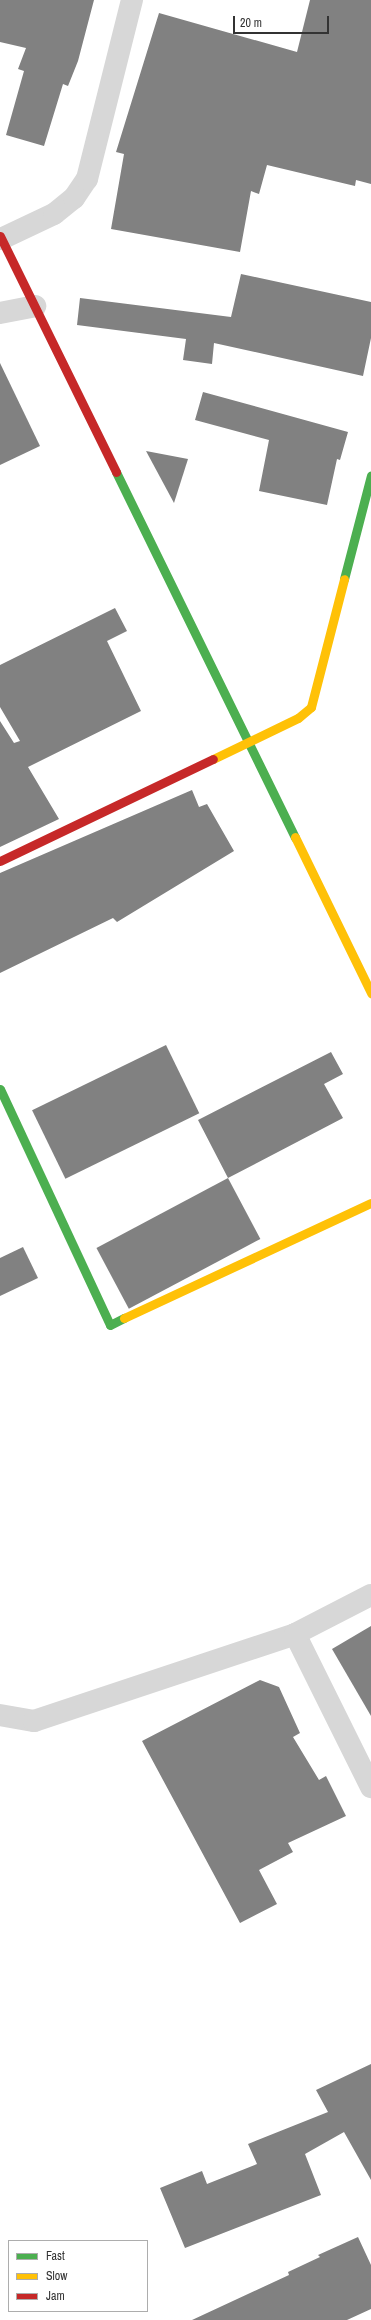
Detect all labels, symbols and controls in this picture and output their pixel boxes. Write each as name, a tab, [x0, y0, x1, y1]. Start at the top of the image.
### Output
scale bar	[235, 8, 331, 34]
text: 20 m	[240, 15, 262, 31]
legend	[8, 2240, 148, 2312]
text: Fast	[46, 2248, 65, 2264]
text: Slow	[46, 2268, 67, 2284]
text: Jam	[46, 2288, 65, 2304]

